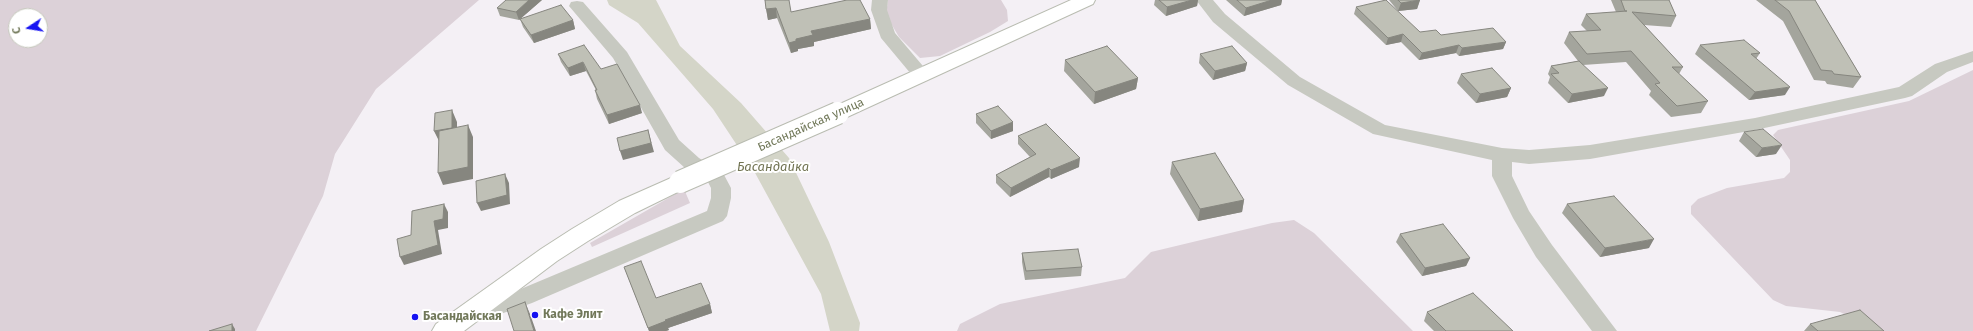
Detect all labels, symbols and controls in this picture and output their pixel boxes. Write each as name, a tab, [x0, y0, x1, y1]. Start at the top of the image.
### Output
north arrow	[8, 8, 48, 48]
text: С	[10, 26, 24, 35]
street label: Басандайская улица	[756, 95, 866, 155]
water label: Басандайка	[737, 159, 809, 175]
place label: Кафе Элит	[543, 308, 602, 322]
place label: Басандайская	[423, 310, 502, 324]
marker: Кафе Элит	[530, 310, 540, 320]
marker: Басандайская	[410, 312, 420, 322]

